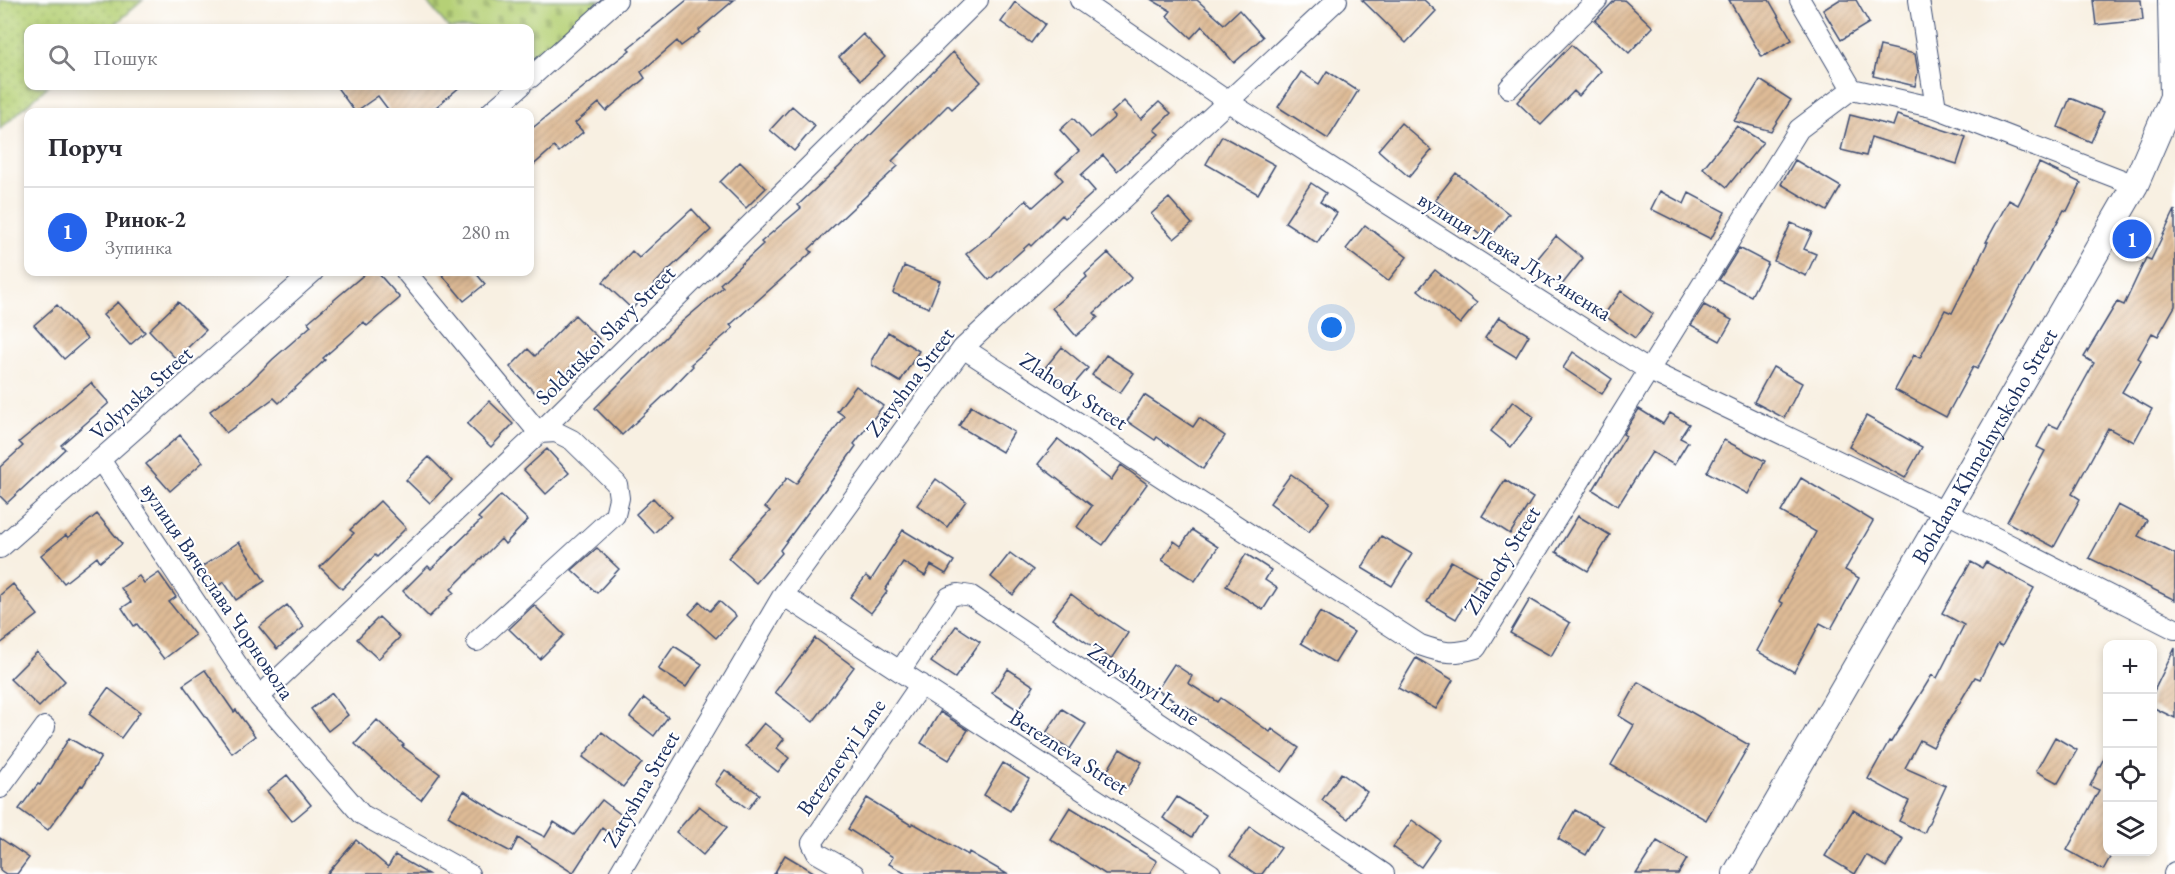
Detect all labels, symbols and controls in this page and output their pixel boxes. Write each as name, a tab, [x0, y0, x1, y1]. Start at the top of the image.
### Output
search box	[24, 24, 534, 90]
icon: search	[45, 41, 78, 74]
text: Пошук	[93, 43, 157, 72]
text: Поруч	[48, 130, 123, 164]
street label: вулиця Левка Лукʼяненка	[1413, 185, 1618, 328]
text: Ринок-2	[105, 205, 186, 234]
pin: 1	[2112, 216, 2152, 262]
text: 1	[62, 219, 73, 245]
text: 280 m	[462, 219, 510, 245]
text: Зупинка	[105, 234, 172, 260]
street label: Soldatskoi Slavy Street	[529, 259, 681, 411]
your location	[1317, 313, 1346, 342]
street label: Zatyshna Street	[859, 321, 961, 443]
street label: Bohdana Khmelnytskoho Street	[1905, 323, 2064, 569]
street label: Volynska Street	[84, 339, 199, 447]
street label: Zlahody Street	[1015, 345, 1134, 437]
street label: вулиця Вячеслава Чорновола	[134, 477, 302, 705]
street label: Zlahody Street	[1457, 500, 1547, 620]
street label: Zatyshnyi Lane	[1082, 636, 1206, 732]
map controls	[2103, 640, 2157, 856]
button: +	[2103, 640, 2157, 694]
street label: Bereznevyi Lane	[790, 692, 892, 821]
button: −	[2103, 694, 2157, 748]
street label: Berezneva Street	[1004, 703, 1134, 801]
street label: Zatyshna Street	[596, 725, 686, 853]
button: locate	[2103, 748, 2157, 802]
button: layers	[2103, 802, 2157, 856]

